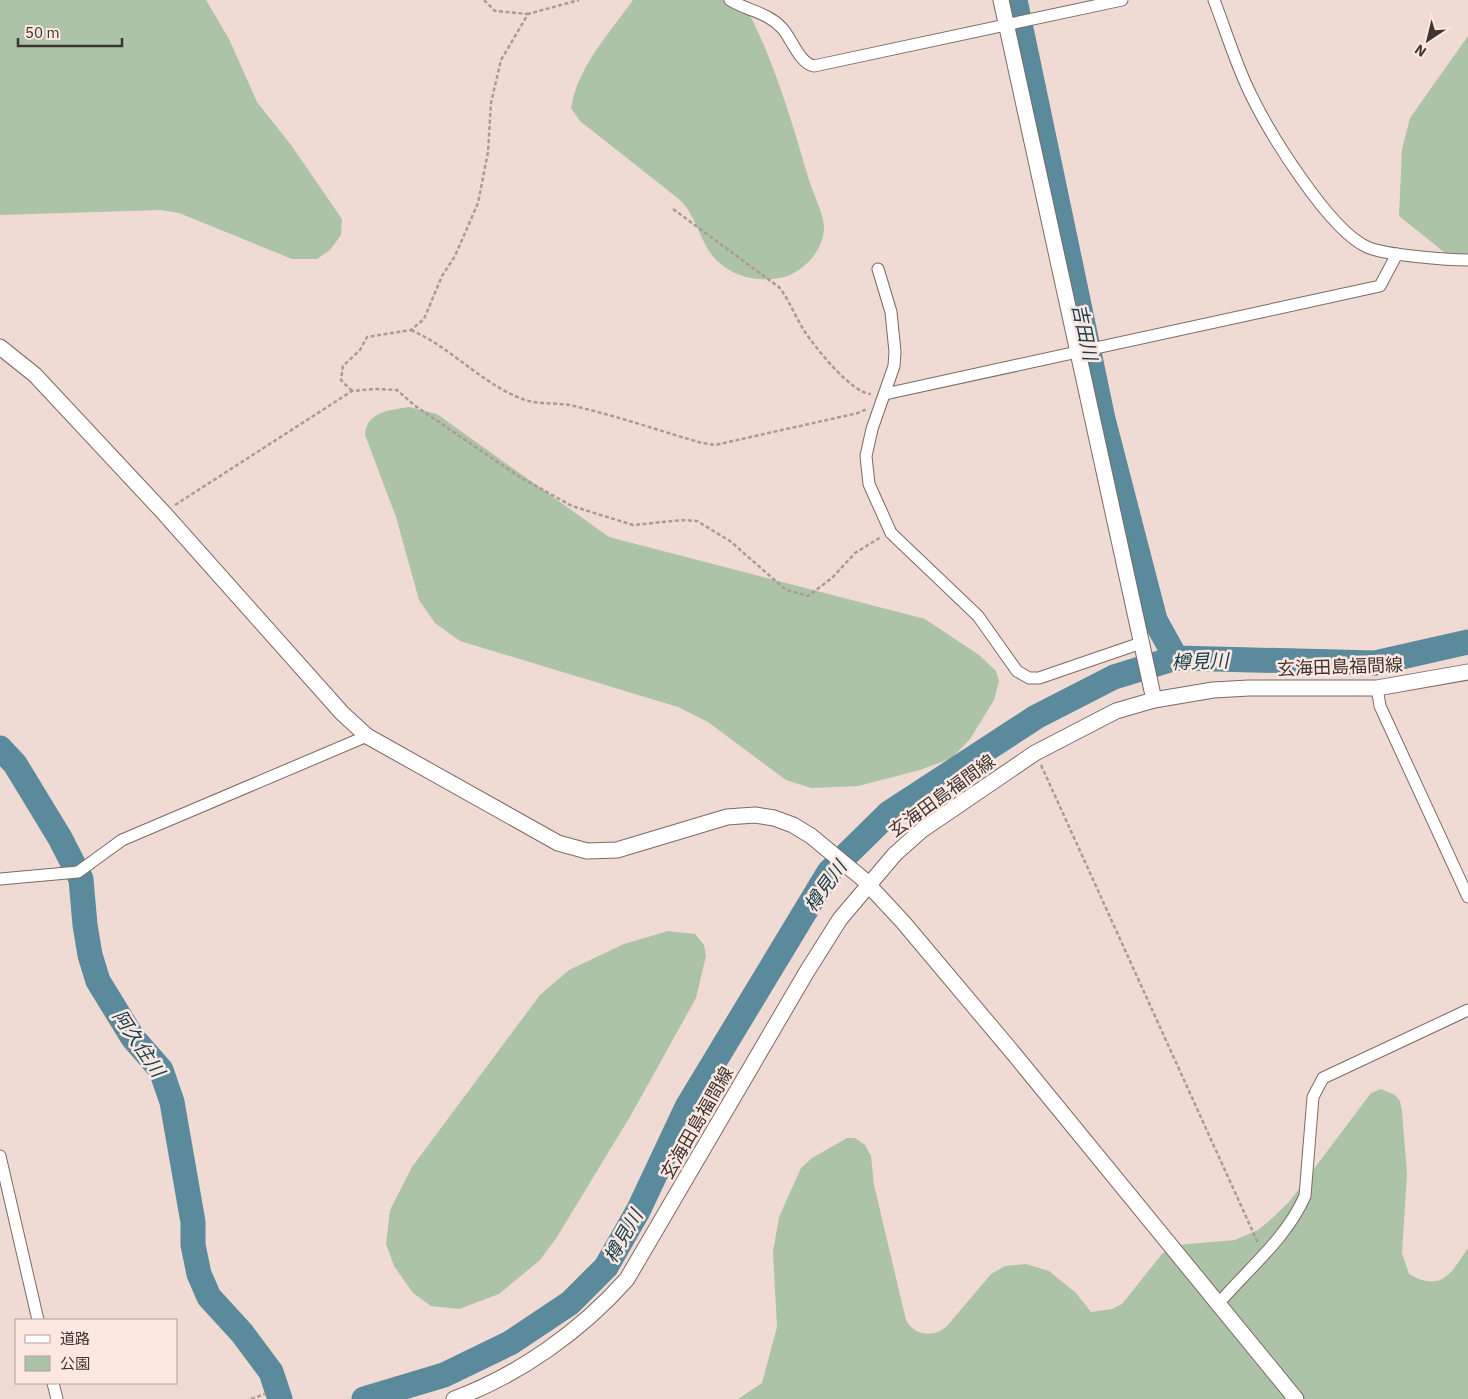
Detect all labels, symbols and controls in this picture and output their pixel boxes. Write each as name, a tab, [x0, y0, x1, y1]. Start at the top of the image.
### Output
scale bar	[18, 15, 121, 47]
north arrow	[1403, 15, 1453, 65]
text: 50 m	[25, 23, 60, 42]
text: N	[1411, 40, 1430, 61]
water label: 吉田川	[1067, 302, 1103, 364]
water label: 樽見川	[1171, 648, 1231, 674]
street label: 玄海田島福間線	[1277, 653, 1403, 680]
street label: 玄海田島福間線	[884, 749, 999, 842]
water label: 樽見川	[799, 854, 853, 916]
water label: 阿久住川	[108, 1005, 171, 1083]
street label: 玄海田島福間線	[655, 1062, 738, 1183]
water label: 樽見川	[598, 1204, 649, 1267]
legend	[15, 1319, 178, 1384]
text: 道路	[60, 1329, 90, 1348]
text: 公園	[60, 1354, 90, 1373]

